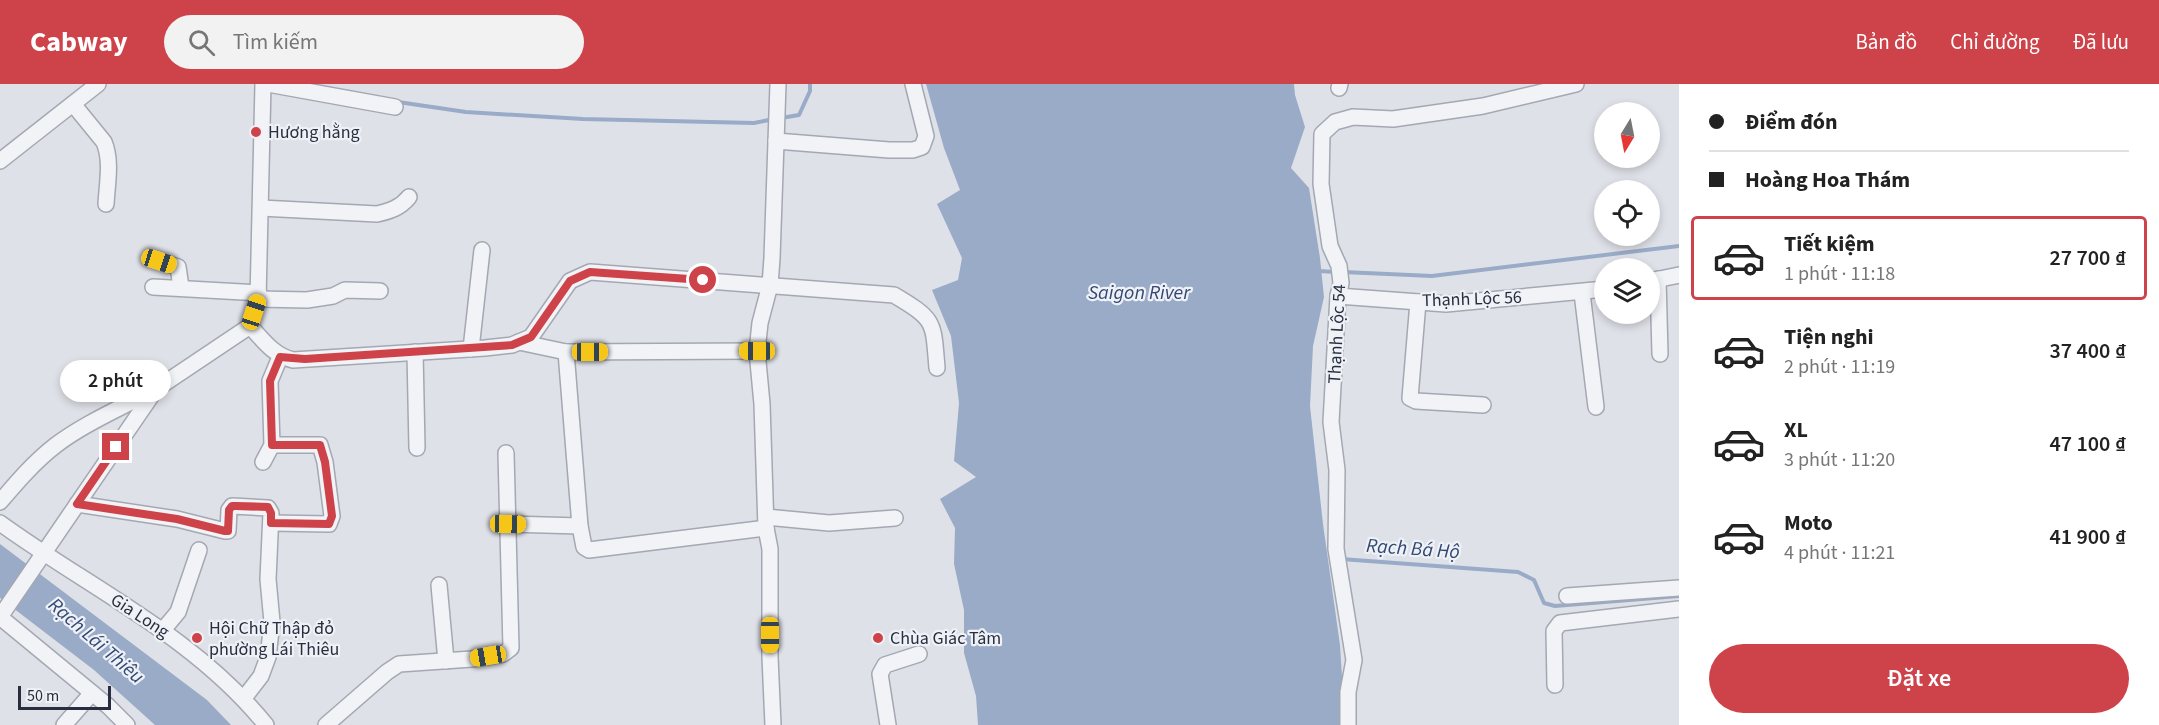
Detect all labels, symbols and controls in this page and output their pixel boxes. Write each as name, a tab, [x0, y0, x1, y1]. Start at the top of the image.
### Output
search box	[164, 15, 584, 69]
text: Cabway	[30, 22, 128, 62]
icon: search	[185, 26, 218, 59]
text: Tìm kiếm	[233, 26, 318, 58]
text: Bản đồ	[1855, 27, 1917, 57]
text: Chỉ đường	[1950, 27, 2040, 57]
text: Đã lưu	[2073, 27, 2129, 57]
north arrow	[1594, 102, 1660, 168]
map controls	[1594, 102, 1660, 324]
text: Điểm đón	[1745, 106, 1838, 138]
place label: Hương hằng	[268, 120, 360, 145]
marker: Hương hằng	[249, 125, 263, 139]
text: Hoàng Hoa Thám	[1745, 164, 1910, 196]
button: locate	[1594, 180, 1660, 246]
text: Tiết kiệm	[1784, 228, 1875, 260]
icon: car	[1712, 231, 1766, 285]
text: 27 700 ₫	[2049, 242, 2126, 274]
car	[139, 247, 179, 275]
button: layers	[1594, 258, 1660, 324]
text: 1 phút · 11:18	[1784, 260, 1895, 288]
route start	[689, 266, 716, 293]
water label: Saigon River	[1088, 279, 1191, 307]
street label: Thạnh Lộc 54	[1322, 283, 1352, 384]
street label: Thạnh Lộc 56	[1422, 285, 1522, 313]
car	[240, 292, 268, 332]
text: Tiện nghi	[1784, 321, 1874, 353]
icon: car	[1712, 324, 1766, 378]
text: 37 400 ₫	[2049, 335, 2126, 367]
car	[739, 342, 775, 360]
car	[572, 343, 608, 361]
text: 2 phút · 11:19	[1784, 353, 1895, 381]
callout: 2 phút	[60, 360, 172, 402]
text: 2 phút	[88, 367, 143, 395]
text: XL	[1784, 414, 1808, 446]
icon: car	[1712, 417, 1766, 471]
text: 47 100 ₫	[2049, 428, 2126, 460]
route end	[102, 433, 129, 460]
text: 3 phút · 11:20	[1784, 446, 1895, 474]
text: Moto	[1784, 507, 1833, 539]
icon: car	[1712, 510, 1766, 564]
car	[490, 515, 526, 533]
text: 41 900 ₫	[2049, 521, 2126, 553]
water label: Rạch Bá Hộ	[1365, 532, 1461, 566]
text: 4 phút · 11:21	[1784, 539, 1895, 567]
street label: Gia Long	[106, 588, 174, 644]
water label: Rạch Lái Thiêu	[42, 591, 150, 691]
place label: Hội Chữ Thập đỏ phường Lái Thiêu	[209, 616, 339, 662]
car	[761, 617, 779, 653]
place label: Chùa Giác Tâm	[890, 626, 1001, 651]
marker: Hội Chữ Thập đỏ phường Lái Thiêu	[190, 631, 204, 645]
marker: Chùa Giác Tâm	[871, 631, 885, 645]
car	[469, 644, 507, 668]
button: Đặt xe	[1709, 644, 2129, 713]
scale bar	[18, 683, 111, 710]
text: 50 m	[27, 685, 59, 707]

